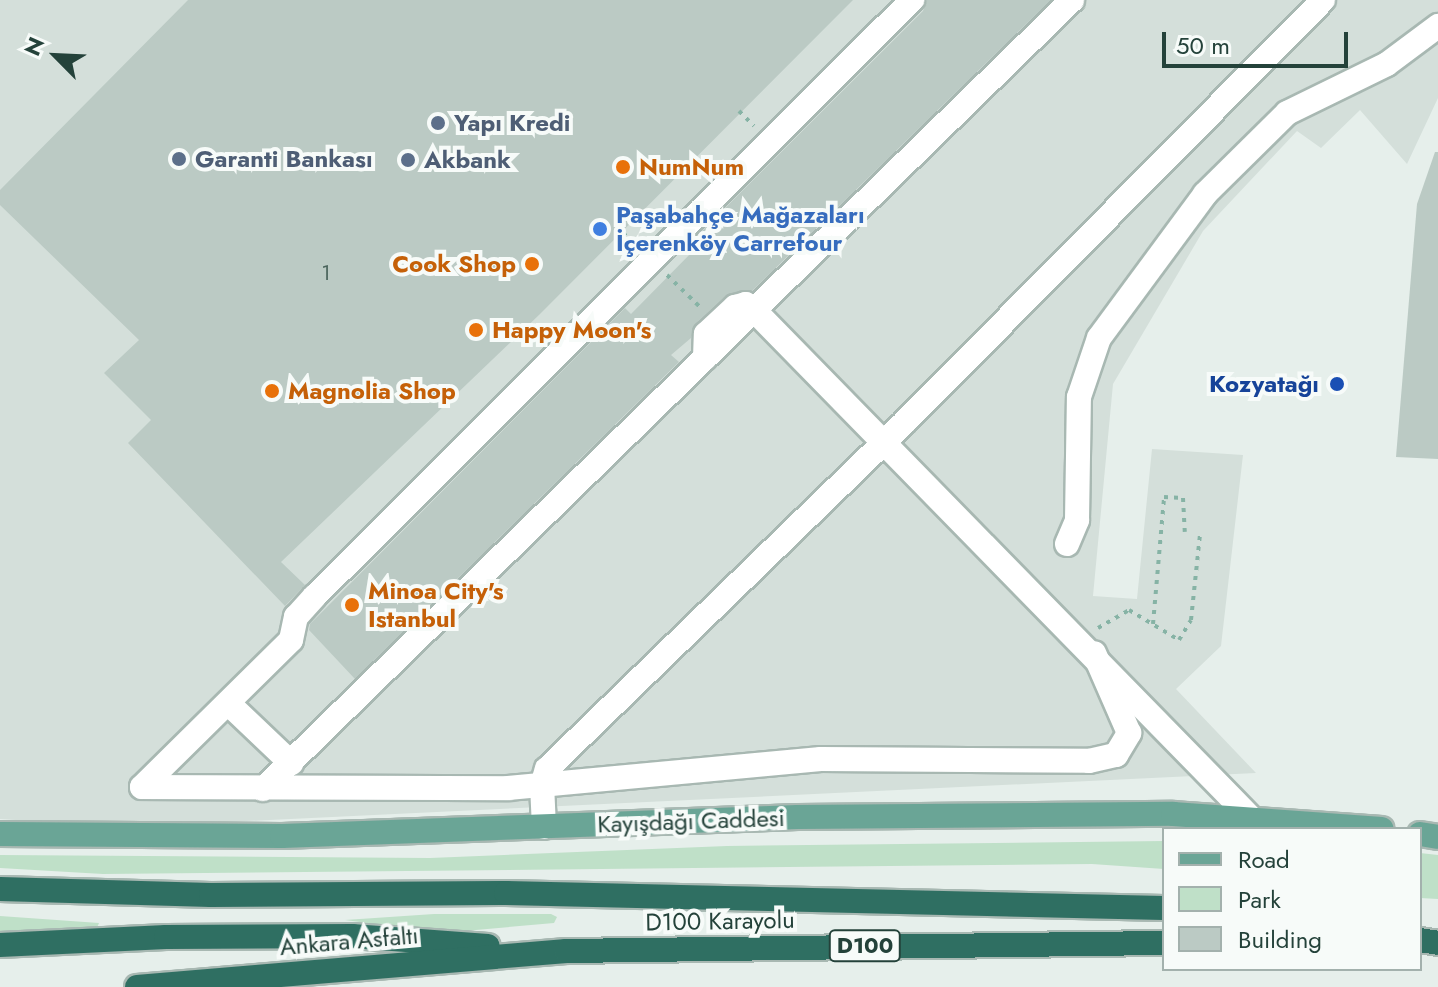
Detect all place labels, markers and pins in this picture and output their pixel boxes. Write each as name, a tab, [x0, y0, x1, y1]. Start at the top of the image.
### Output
place label: Yapı Kredi	[454, 109, 570, 137]
marker: Yapı Kredi	[429, 114, 447, 132]
place label: Garanti Bankası	[195, 145, 373, 173]
place label: Akbank	[424, 146, 511, 174]
marker: Garanti Bankası	[170, 150, 188, 168]
marker: Akbank	[399, 151, 417, 169]
place label: NumNum	[639, 153, 744, 181]
marker: NumNum	[614, 158, 632, 176]
place label: Paşabahçe Mağazaları İçerenköy Carrefour	[616, 201, 865, 257]
marker: Paşabahçe Mağazaları İçerenköy Carrefour	[591, 220, 609, 238]
place label: Cook Shop	[392, 250, 516, 278]
marker: Cook Shop	[523, 255, 541, 273]
place label: Happy Moon's	[492, 316, 651, 344]
marker: Happy Moon's	[467, 321, 485, 339]
place label: Kozyatağı	[1209, 370, 1319, 398]
marker: Kozyatağı	[1326, 373, 1348, 395]
place label: Magnolia Shop	[288, 377, 456, 405]
marker: Magnolia Shop	[263, 382, 281, 400]
place label: Minoa City's Istanbul	[368, 577, 504, 633]
marker: Minoa City's Istanbul	[343, 596, 361, 614]

